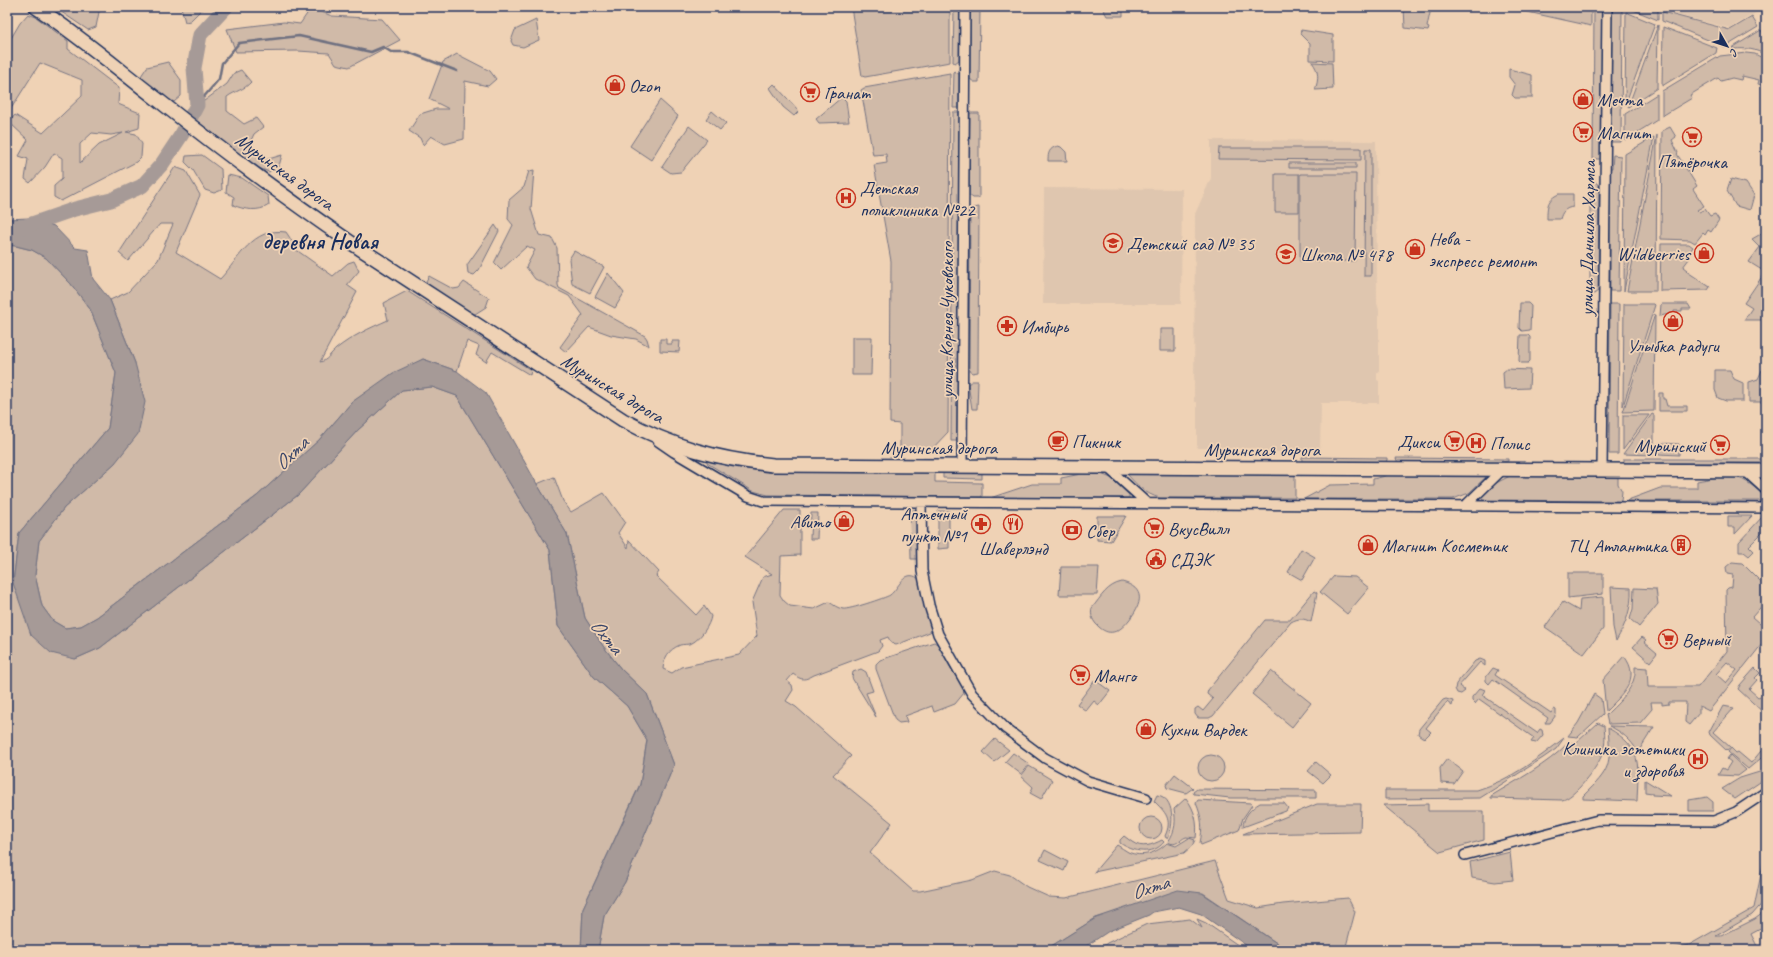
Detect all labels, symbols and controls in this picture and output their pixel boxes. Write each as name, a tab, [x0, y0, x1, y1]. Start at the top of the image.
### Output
north arrow	[1707, 26, 1747, 66]
text: С	[1727, 46, 1742, 60]
shop icon: Ozon	[604, 74, 626, 96]
place label: Ozon	[629, 74, 661, 98]
supermarket icon: Гранат	[799, 81, 821, 103]
place label: Гранат	[824, 81, 872, 105]
shop icon: Мечта	[1572, 88, 1594, 110]
place label: Мечта	[1597, 88, 1644, 112]
supermarket icon: Магнит	[1572, 121, 1594, 143]
place label: Магнит	[1597, 121, 1652, 145]
supermarket icon: Пятёрочка	[1681, 126, 1703, 148]
street label: Муринская дорога	[230, 128, 340, 217]
place label: Пятёрочка	[1657, 150, 1728, 174]
street label: улица Даниила Хармса	[1575, 158, 1601, 317]
place label: Детская поликлиника №22	[860, 176, 976, 222]
hospital icon: Детская поликлиника №22	[835, 187, 857, 209]
district label: деревня Новая	[262, 227, 380, 256]
place label: Нева - экспресс ремонт	[1429, 227, 1537, 273]
school or university icon: Детский сад № 35	[1102, 232, 1124, 254]
place label: Детский сад № 35	[1127, 232, 1256, 256]
shop icon: Нева - экспресс ремонт	[1404, 238, 1426, 260]
street label: улица Корнея Чуковского	[935, 240, 959, 399]
place label: Wildberries	[1617, 242, 1692, 266]
shop icon: Wildberries	[1693, 242, 1715, 264]
school or university icon: Школа № 478	[1275, 243, 1297, 265]
place label: Школа № 478	[1300, 243, 1395, 267]
shop icon: Улыбка радуги	[1662, 310, 1684, 332]
pharmacy icon: Имбирь	[996, 315, 1018, 337]
place label: Имбирь	[1021, 315, 1070, 339]
place label: Улыбка радуги	[1627, 334, 1720, 358]
street label: Муринская дорога	[557, 349, 670, 430]
water label: Охта	[269, 429, 315, 476]
cafe icon: Пикник	[1047, 430, 1069, 452]
place label: Пикник	[1072, 430, 1122, 454]
place label: Дикси	[1397, 430, 1442, 454]
supermarket icon: Дикси	[1443, 430, 1465, 452]
hospital icon: Полис	[1465, 432, 1487, 454]
place label: Полис	[1490, 432, 1531, 456]
place label: Муринский	[1635, 434, 1707, 458]
supermarket icon: Муринский	[1709, 434, 1731, 456]
street label: Муринская дорога	[881, 436, 999, 460]
street label: Муринская дорога	[1204, 438, 1322, 462]
place label: Аптечный пункт №1	[900, 502, 968, 548]
place label: Авито	[790, 510, 832, 534]
shop icon: Авито	[833, 510, 855, 532]
pharmacy icon: Аптечный пункт №1	[970, 513, 992, 535]
restaurant icon: Шаверлэнд	[1002, 513, 1024, 535]
supermarket icon: ВкусВилл	[1143, 517, 1165, 539]
place label: ВкусВилл	[1168, 517, 1230, 541]
bank icon: Сбер	[1061, 519, 1083, 541]
place label: Сбер	[1086, 519, 1116, 543]
shop icon: Магнит Косметик	[1357, 534, 1379, 556]
place label: Магнит Косметик	[1382, 534, 1509, 558]
place label: ТЦ Атлантика	[1567, 534, 1669, 558]
building icon: ТЦ Атлантика	[1670, 534, 1692, 556]
place label: Шаверлэнд	[979, 537, 1049, 561]
public building icon: СДЭК	[1145, 548, 1167, 570]
place label: СДЭК	[1170, 548, 1215, 572]
water label: Охта	[585, 614, 630, 661]
supermarket icon: Верный	[1657, 628, 1679, 650]
place label: Верный	[1682, 628, 1732, 652]
supermarket icon: Манго	[1069, 664, 1091, 686]
place label: Манго	[1094, 664, 1138, 688]
shop icon: Кухни Вардек	[1135, 718, 1157, 740]
place label: Кухни Вардек	[1160, 718, 1249, 742]
place label: Клиника эстетики и здоровья	[1562, 737, 1686, 783]
hospital icon: Клиника эстетики и здоровья	[1687, 748, 1709, 770]
water label: Охта	[1128, 869, 1174, 905]

